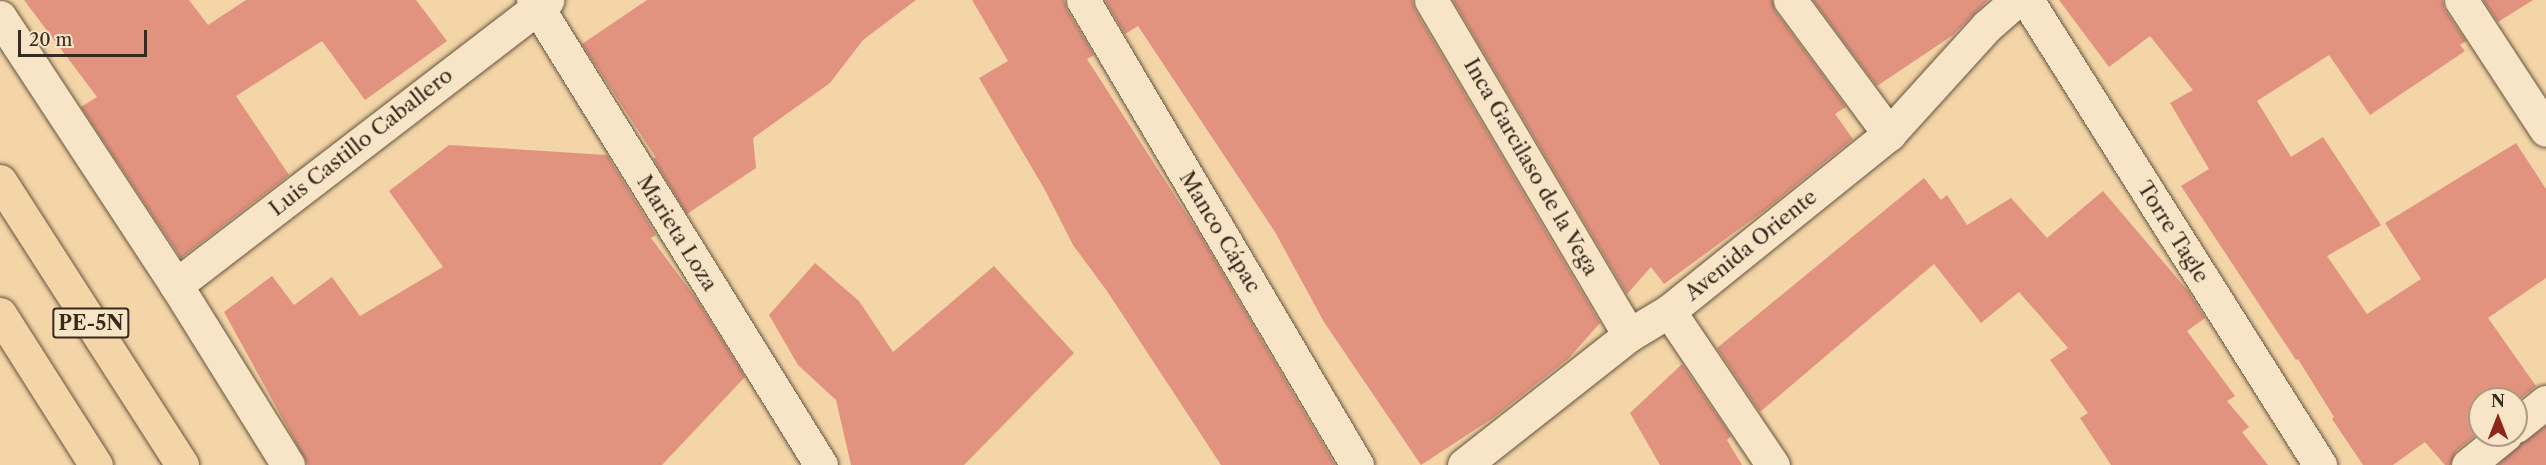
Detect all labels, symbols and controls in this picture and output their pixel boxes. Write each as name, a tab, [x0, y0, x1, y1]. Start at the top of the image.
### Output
scale bar	[21, 18, 150, 56]
text: 20 m	[29, 29, 72, 51]
street label: Inca Garcilaso de la Vega	[1458, 53, 1604, 281]
street label: Luis Castillo Caballero	[264, 63, 458, 221]
street label: Manco Cápac	[1174, 167, 1266, 297]
street label: Marieta Loza	[631, 170, 723, 296]
street label: Torre Tagle	[2132, 176, 2214, 288]
street label: Avenida Oriente	[1680, 184, 1822, 306]
road number: PE-5N	[52, 306, 130, 340]
north arrow	[2468, 387, 2528, 447]
text: N	[2491, 391, 2505, 411]

